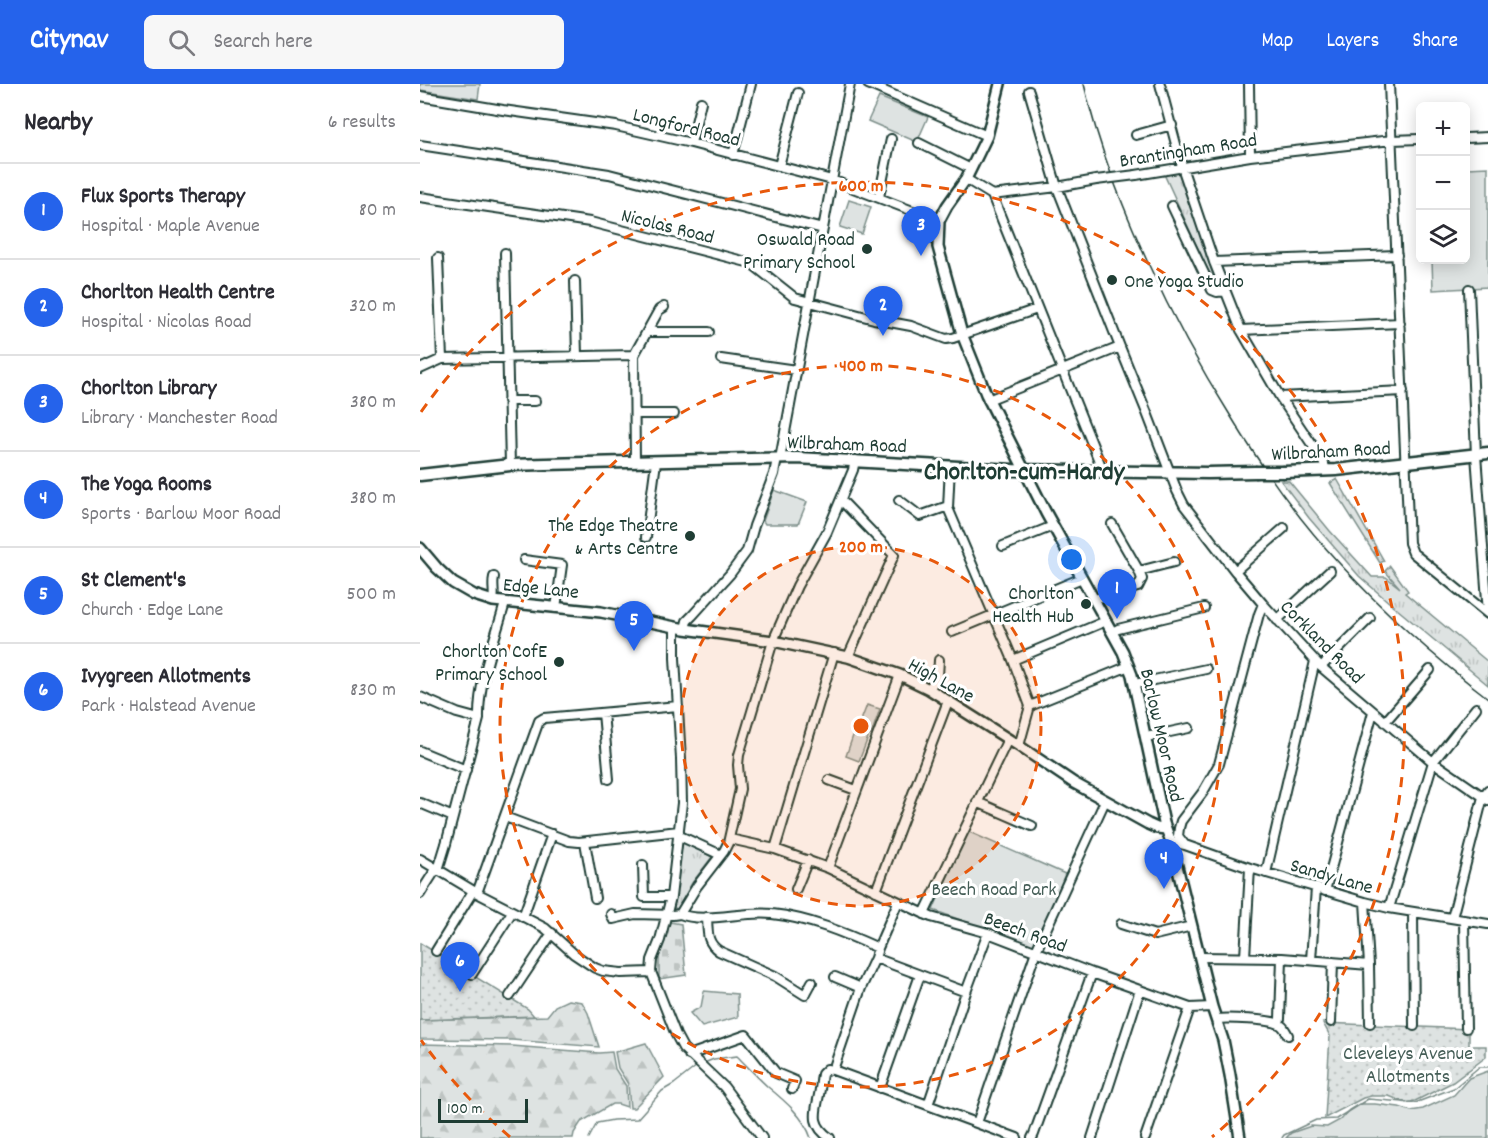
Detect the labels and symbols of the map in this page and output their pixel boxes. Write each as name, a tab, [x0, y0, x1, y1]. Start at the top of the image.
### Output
street label: Longford Road	[630, 102, 743, 156]
street label: Brantingham Road	[1118, 127, 1259, 177]
text: 600 m	[839, 175, 883, 200]
street label: Nicolas Road	[618, 203, 717, 253]
pin: 3	[902, 206, 940, 256]
place label: Oswald Road Primary School	[743, 227, 855, 278]
marker: Oswald Road Primary School	[860, 242, 874, 256]
place label: One Yoga Studio	[1124, 269, 1244, 297]
marker: One Yoga Studio	[1105, 273, 1119, 287]
pin: 2	[864, 286, 902, 336]
text: 400 m	[839, 355, 883, 380]
street label: Wilbraham Road	[787, 430, 907, 462]
street label: Wilbraham Road	[1271, 436, 1392, 470]
district label: Chorlton-cum-Hardy	[924, 455, 1126, 492]
place label: The Edge Theatre & Arts Centre	[548, 513, 678, 564]
marker: The Edge Theatre & Arts Centre	[683, 529, 697, 543]
text: 200 m	[839, 536, 883, 561]
your location	[1057, 545, 1086, 574]
pin: 1	[1098, 570, 1136, 619]
street label: Edge Lane	[501, 572, 580, 608]
place label: Chorlton Health Hub	[992, 581, 1074, 632]
street label: Corkland Road	[1272, 595, 1369, 692]
marker: Chorlton Health Hub	[1079, 597, 1093, 611]
pin: 5	[614, 602, 654, 651]
place label: Chorlton CofE Primary School	[435, 639, 547, 690]
street label: High Lane	[902, 652, 979, 711]
marker: Chorlton CofE Primary School	[552, 655, 566, 669]
street label: Barlow Moor Road	[1131, 666, 1189, 805]
centre of rings	[851, 716, 871, 736]
pin: 4	[1144, 840, 1184, 889]
street label: Sandy Lane	[1286, 853, 1376, 903]
park label: Beech Road Park	[932, 877, 1056, 905]
street label: Beech Road	[980, 906, 1070, 962]
pin: 6	[440, 942, 480, 992]
park label: Cleveleys Avenue Allotments	[1343, 1041, 1473, 1092]
scale bar	[438, 1096, 528, 1124]

